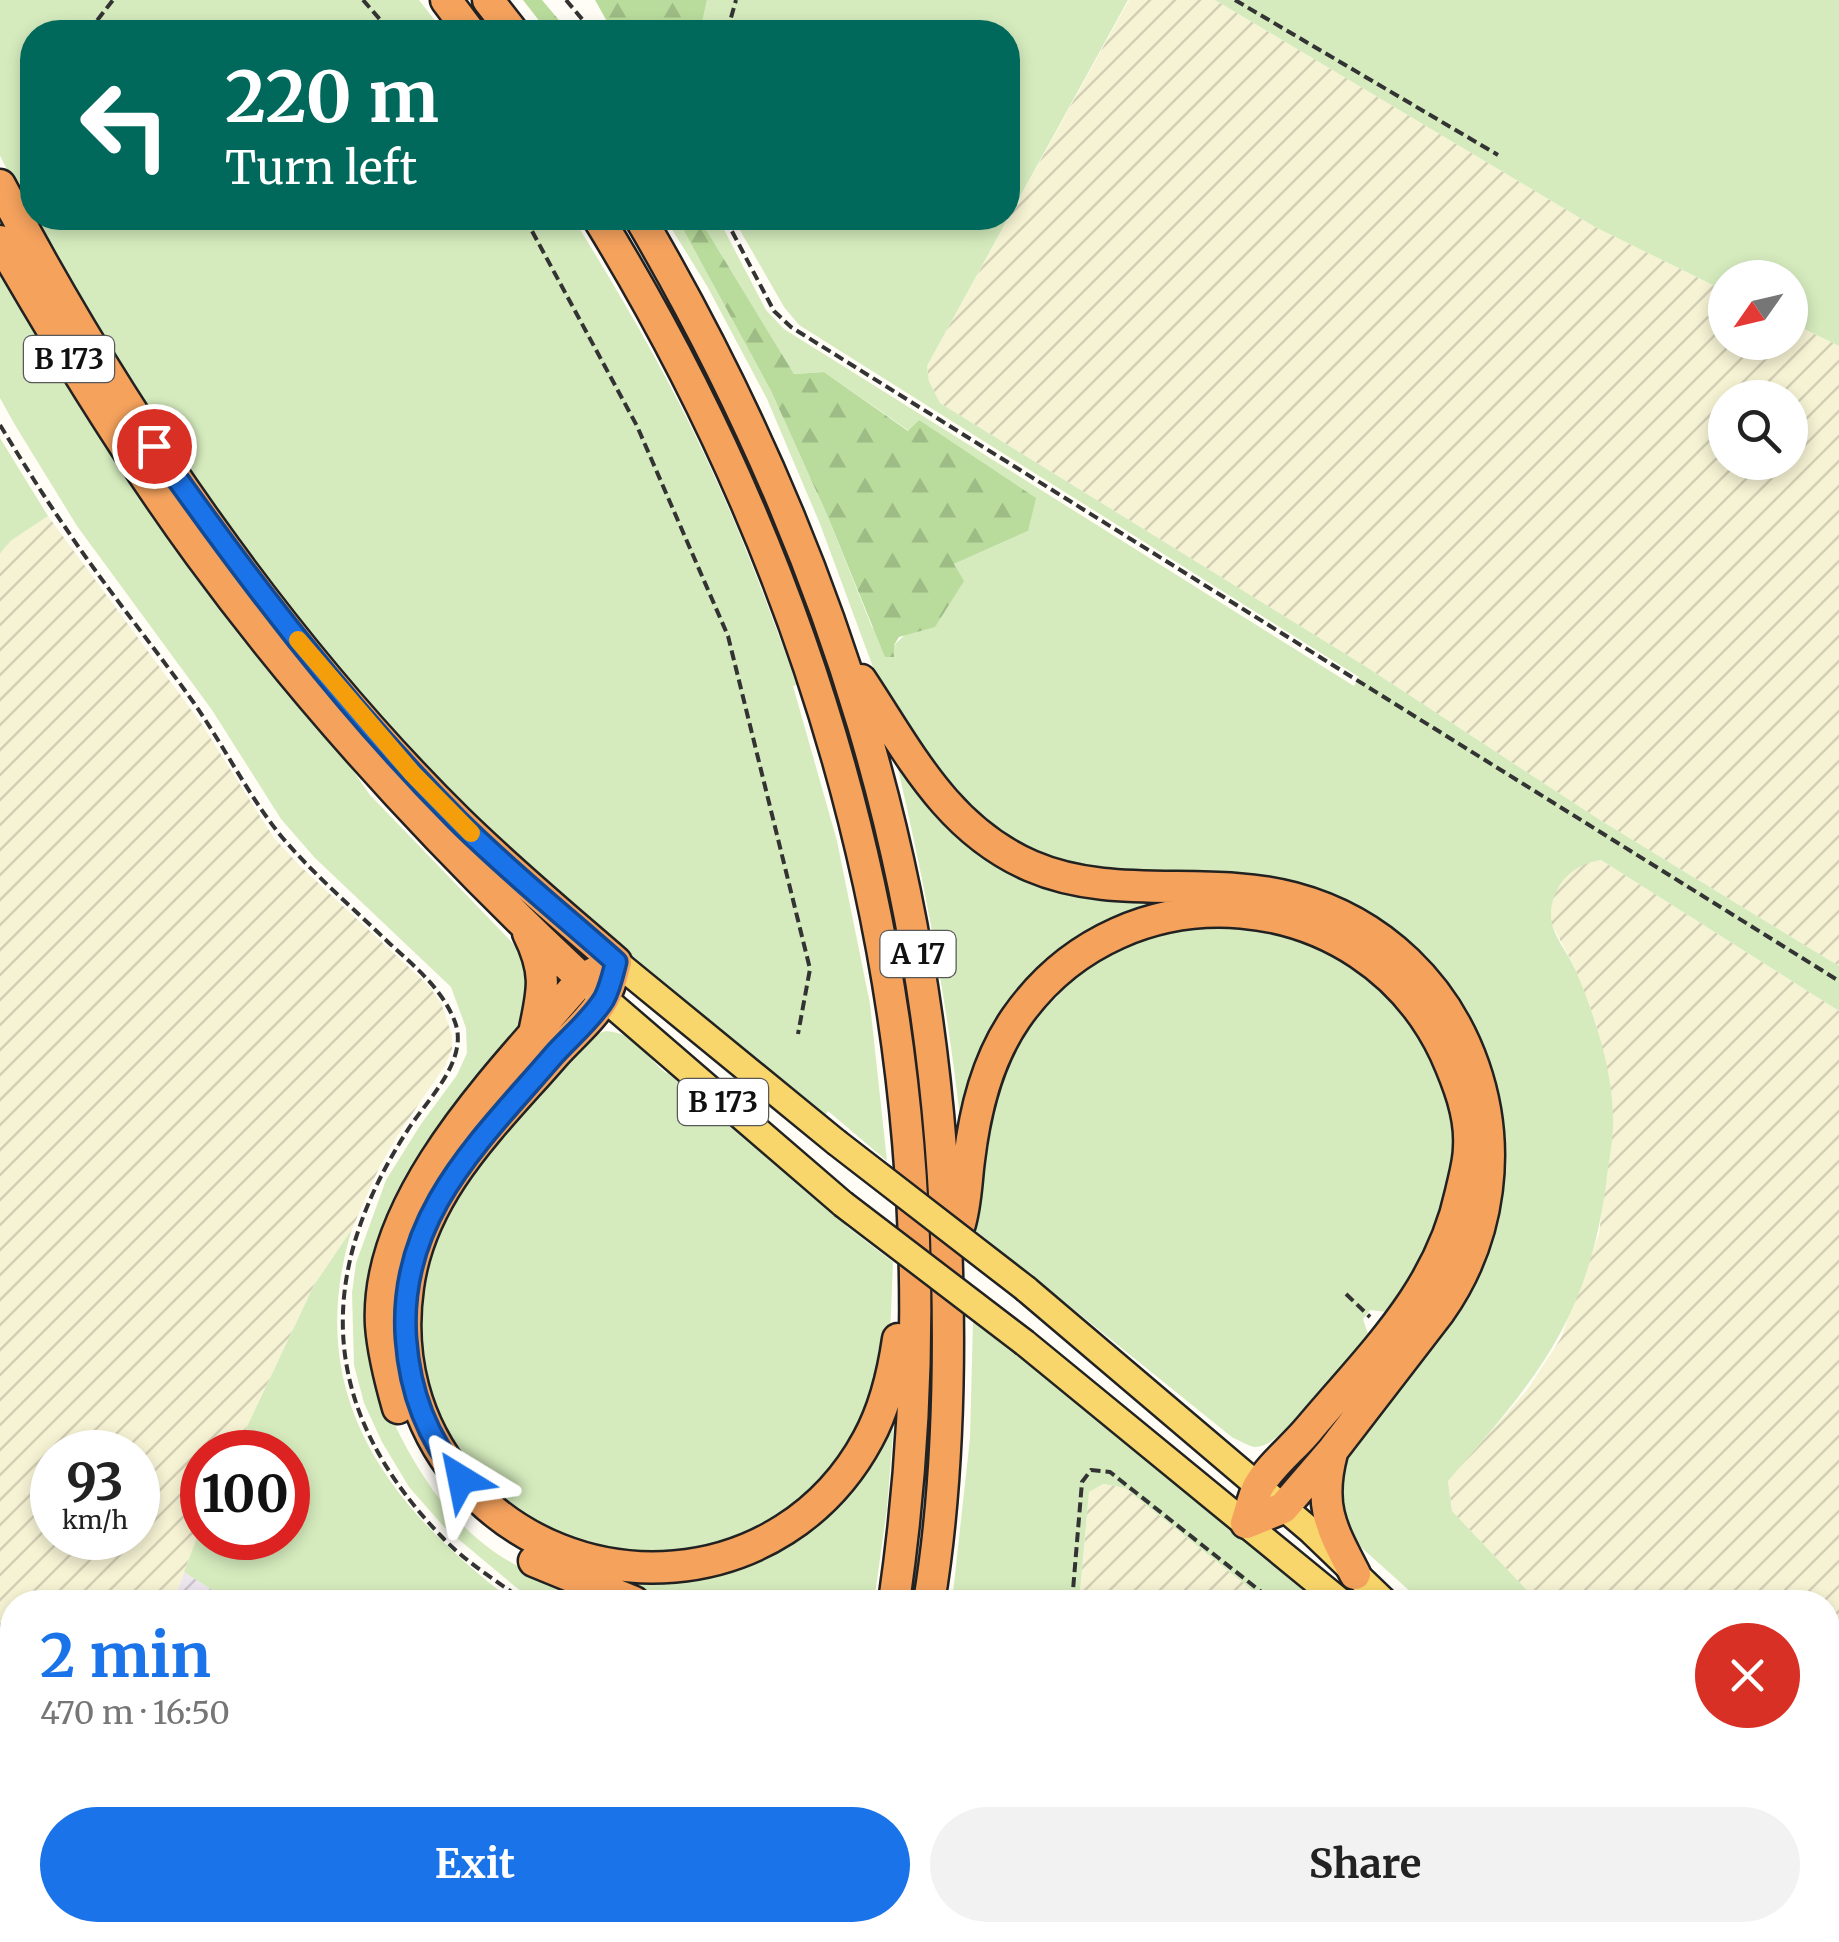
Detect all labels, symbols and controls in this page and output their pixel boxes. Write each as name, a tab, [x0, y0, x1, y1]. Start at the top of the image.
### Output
text: 220 m	[225, 53, 439, 141]
icon: left	[60, 60, 190, 190]
text: Turn left	[225, 140, 417, 196]
north arrow	[1708, 260, 1808, 360]
map controls	[1708, 260, 1808, 480]
road number: B 173	[24, 336, 114, 382]
button: search	[1708, 380, 1808, 480]
pin	[112, 404, 197, 489]
icon: arrive	[127, 419, 182, 474]
road number: A 17	[880, 931, 956, 977]
road number: B 173	[678, 1079, 768, 1125]
position arrow	[409, 1427, 513, 1531]
speed limit sign: 100	[180, 1430, 310, 1560]
text: 93	[66, 1451, 124, 1514]
text: km/h	[62, 1504, 128, 1536]
text: 2 min	[40, 1618, 211, 1693]
button: close	[1695, 1623, 1800, 1728]
text: 470 m · 16:50	[40, 1693, 230, 1733]
button: Exit	[40, 1807, 910, 1922]
button: Share	[930, 1807, 1800, 1922]

